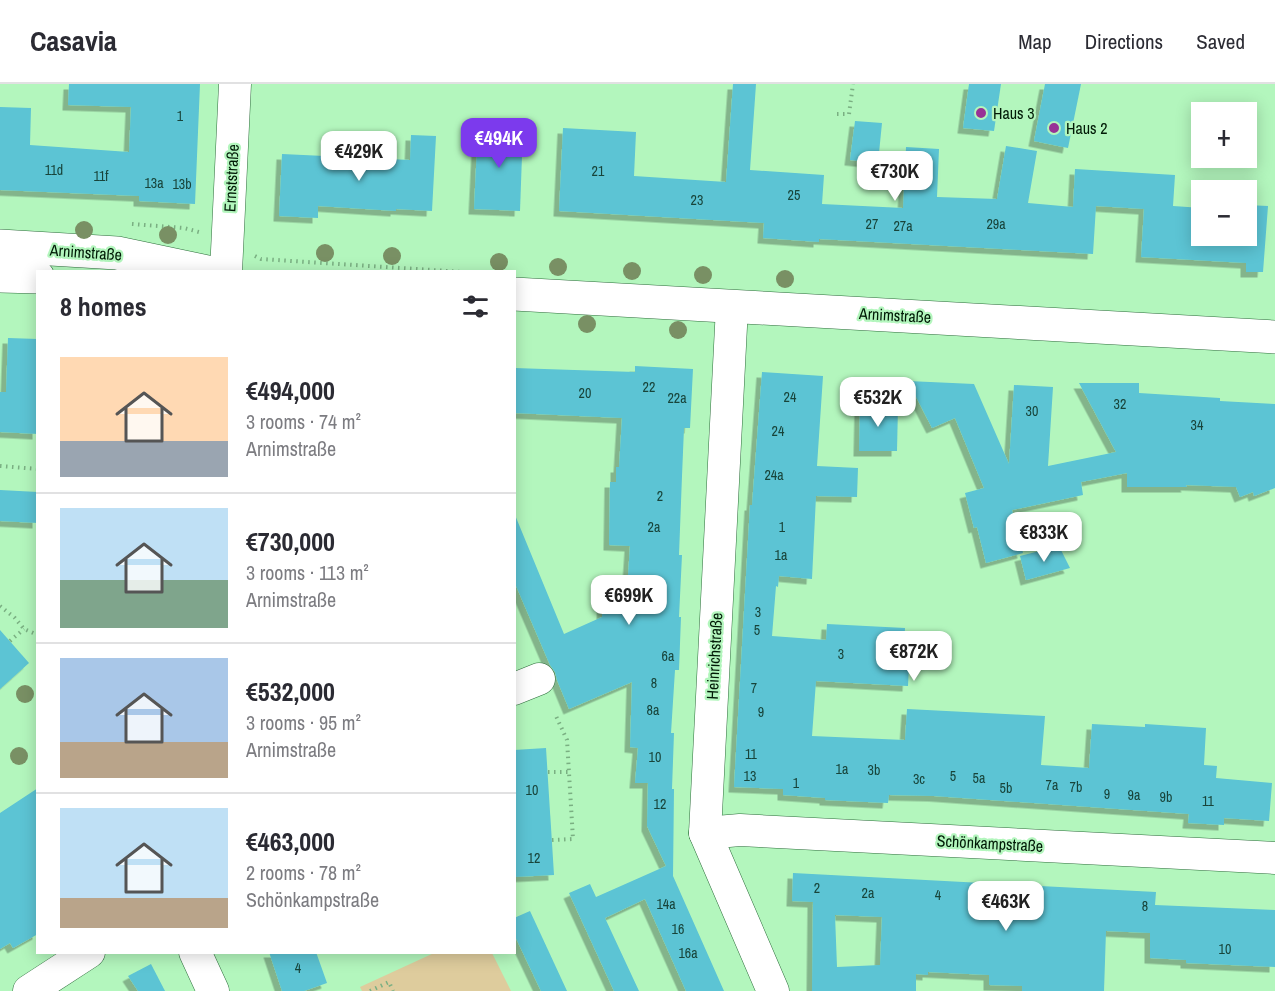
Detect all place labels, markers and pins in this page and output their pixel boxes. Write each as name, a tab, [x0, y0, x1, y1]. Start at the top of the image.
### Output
place label: Haus 3	[993, 102, 1035, 124]
marker: Haus 3	[974, 106, 988, 120]
place label: Haus 2	[1066, 117, 1108, 139]
pin: €494K	[457, 118, 541, 169]
marker: Haus 2	[1047, 121, 1061, 135]
pin: €429K	[317, 131, 401, 182]
pin: €730K	[853, 151, 937, 202]
pin: €532K	[836, 377, 920, 428]
pin: €833K	[1002, 512, 1086, 563]
pin: €699K	[587, 575, 671, 626]
pin: €872K	[872, 631, 956, 682]
pin: €463K	[964, 881, 1048, 932]

